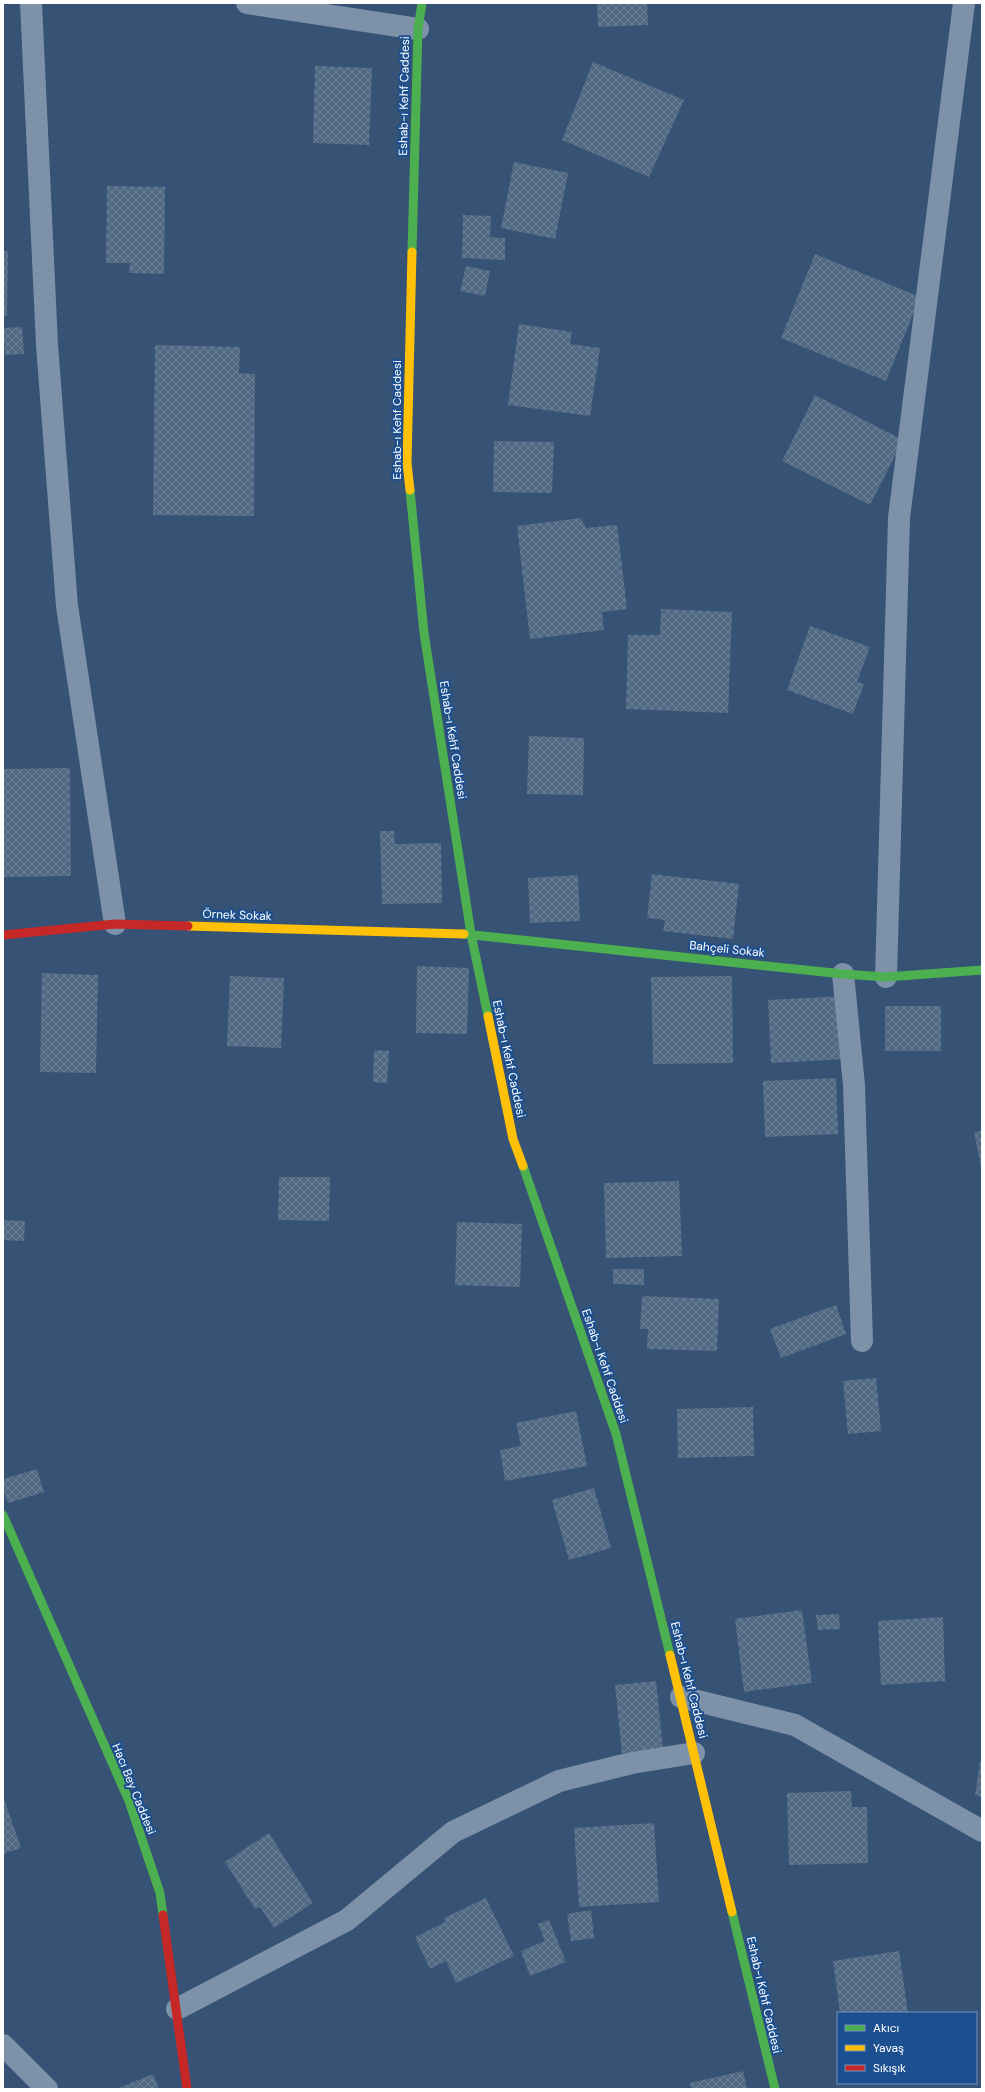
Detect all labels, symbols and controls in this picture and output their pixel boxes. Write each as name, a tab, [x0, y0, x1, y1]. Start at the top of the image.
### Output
street label: Eshab-ı Kehf Caddesi	[395, 36, 413, 156]
street label: Eshab-ı Kehf Caddesi	[389, 360, 405, 480]
street label: Eshab-ı Kehf Caddesi	[436, 680, 470, 800]
street label: Örnek Sokak	[202, 906, 272, 924]
street label: Bahçeli Sokak	[688, 937, 766, 961]
street label: Eshab-ı Kehf Caddesi	[489, 999, 529, 1119]
street label: Eshab-ı Kehf Caddesi	[578, 1307, 632, 1425]
street label: Eshab-ı Kehf Caddesi	[667, 1620, 711, 1740]
street label: Hacı Bey Caddesi	[108, 1741, 160, 1837]
street label: Eshab-ı Kehf Caddesi	[743, 1935, 785, 2055]
legend	[837, 2012, 977, 2084]
text: Akıcı	[873, 2020, 899, 2036]
text: Yavaş	[873, 2040, 904, 2056]
text: Sıkışık	[873, 2060, 906, 2076]

